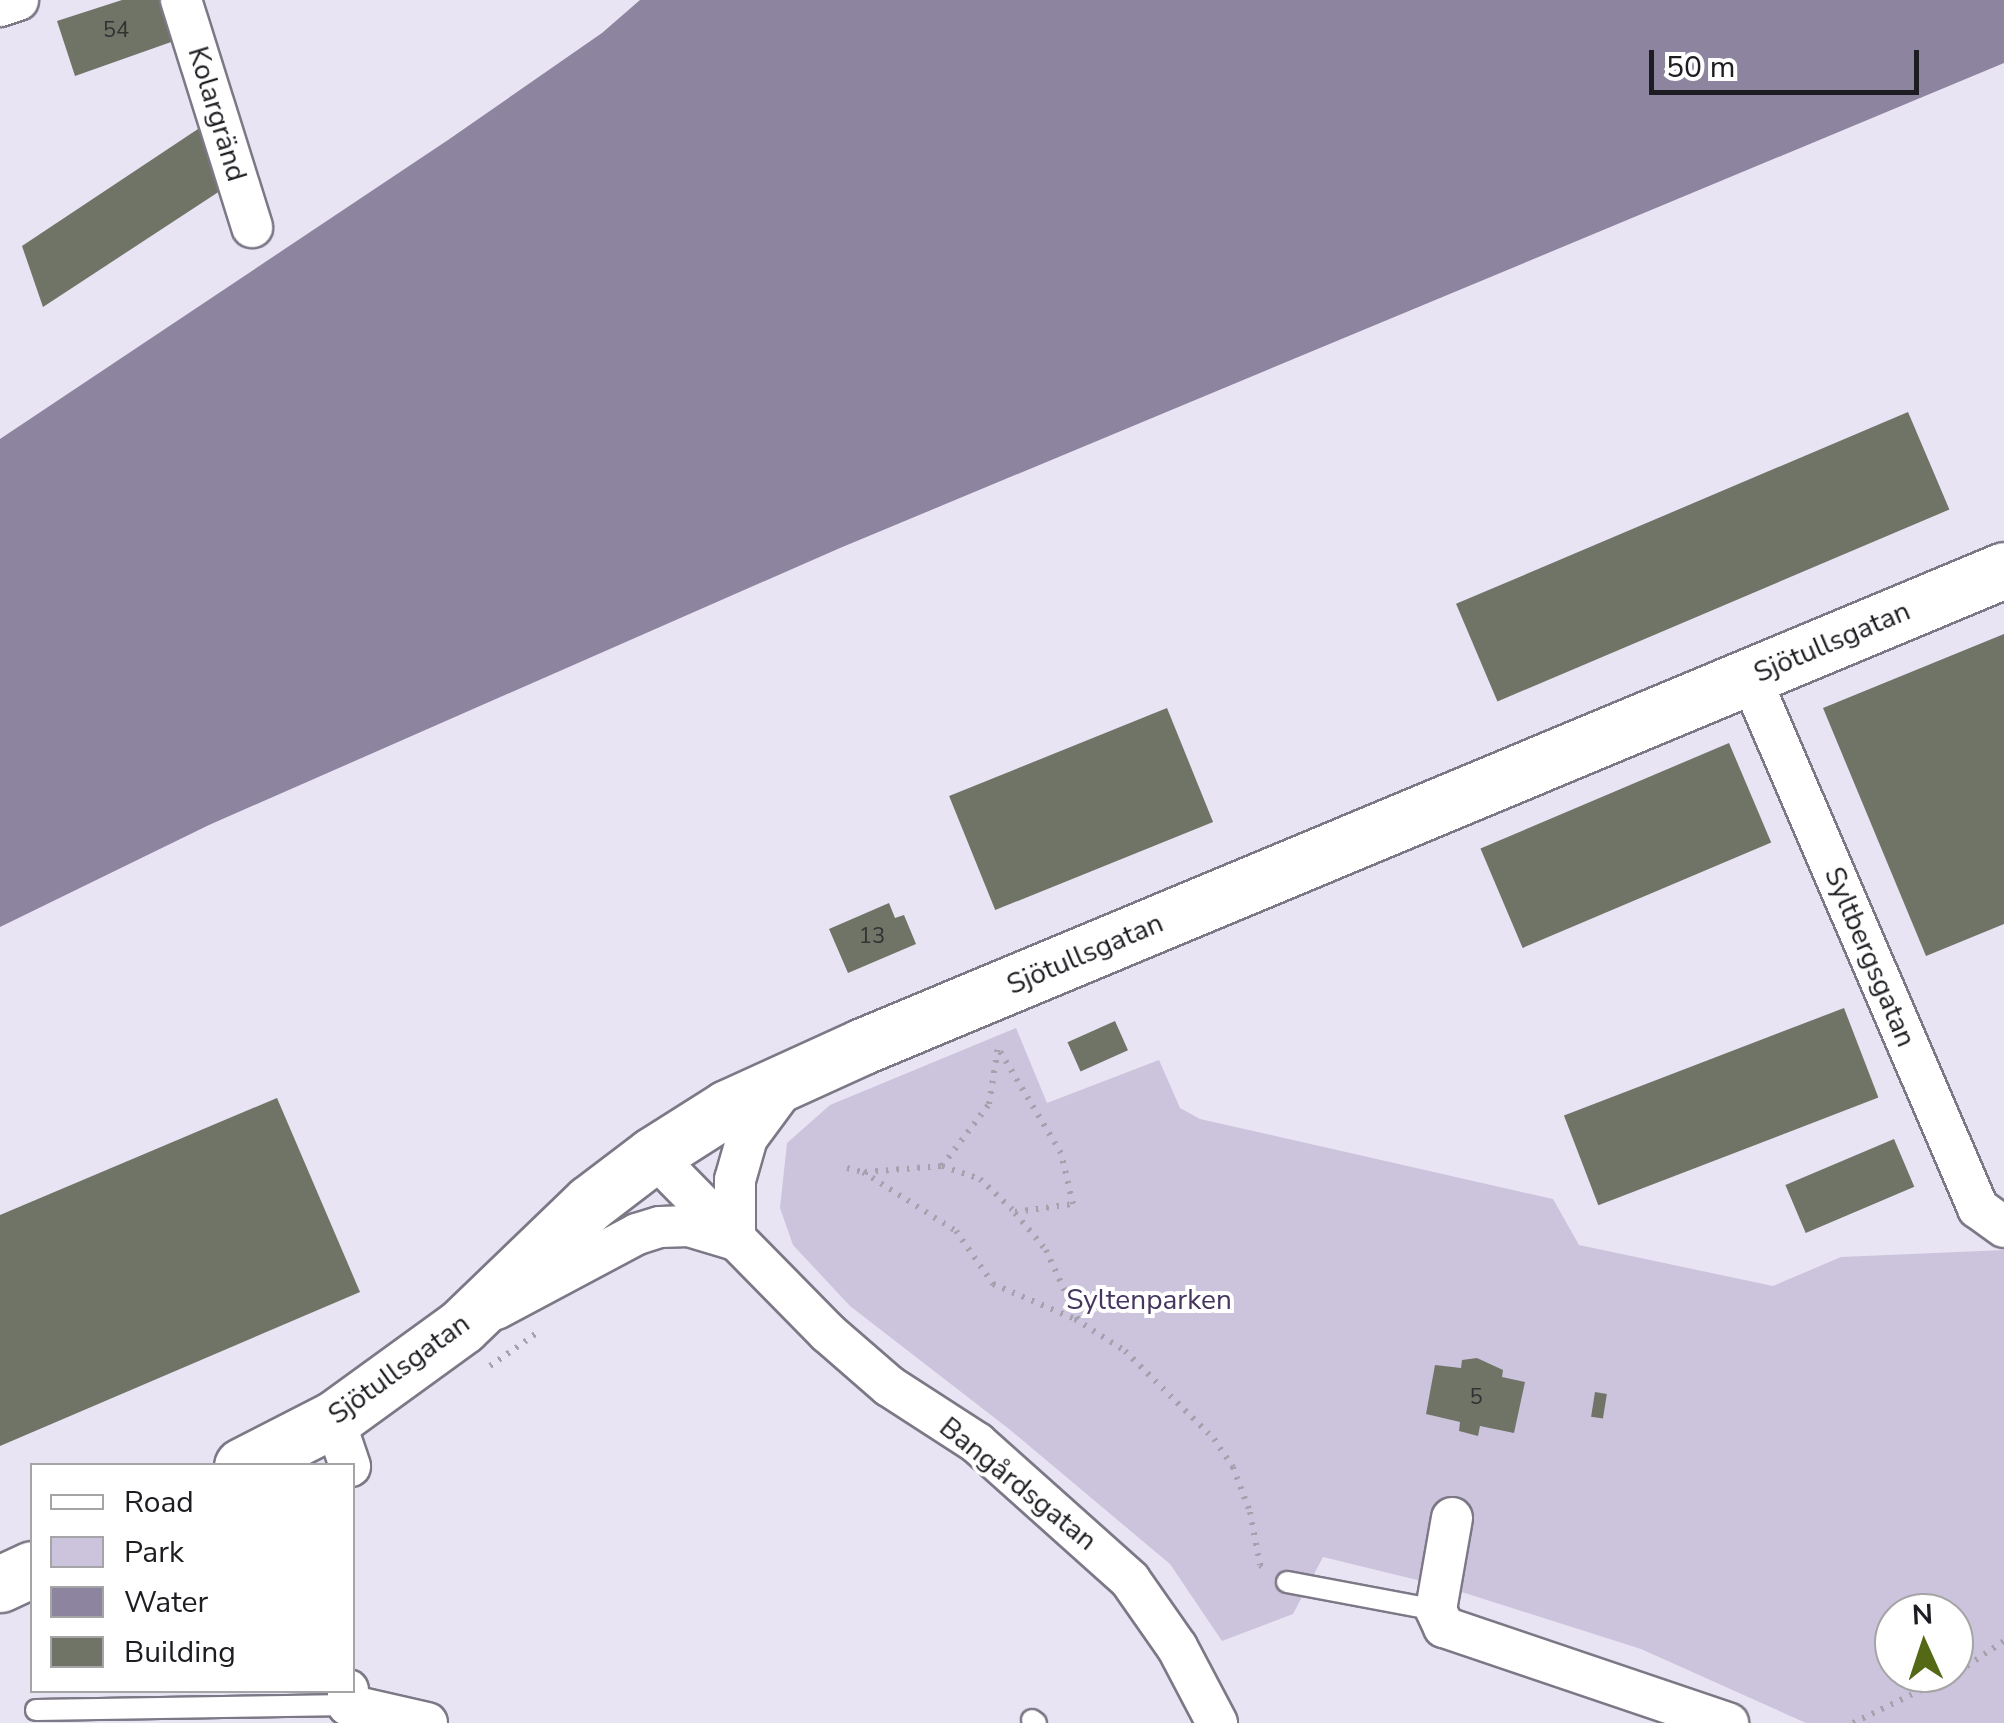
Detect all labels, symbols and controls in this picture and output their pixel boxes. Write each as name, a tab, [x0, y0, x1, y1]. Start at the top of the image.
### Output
house number: 54	[103, 18, 129, 44]
scale bar	[1654, 30, 1924, 92]
street label: Kolargränd	[181, 43, 253, 185]
text: 50 m	[1666, 47, 1735, 88]
street label: Sjötullsgatan	[1749, 594, 1915, 690]
street label: Syltbergsgatan	[1817, 862, 1923, 1052]
street label: Sjötullsgatan	[1002, 906, 1168, 1002]
house number: 13	[859, 924, 885, 950]
park label: Syltenparken	[1066, 1283, 1232, 1317]
street label: Sjötullsgatan	[322, 1306, 476, 1432]
house number: 5	[1469, 1385, 1483, 1411]
street label: Bangårdsgatan	[933, 1410, 1103, 1558]
legend	[30, 1463, 355, 1693]
text: Road	[124, 1482, 194, 1523]
text: Park	[124, 1532, 184, 1573]
text: Water	[124, 1582, 208, 1623]
north arrow	[1874, 1593, 1974, 1693]
text: N	[1911, 1596, 1934, 1635]
text: Building	[124, 1632, 236, 1673]

